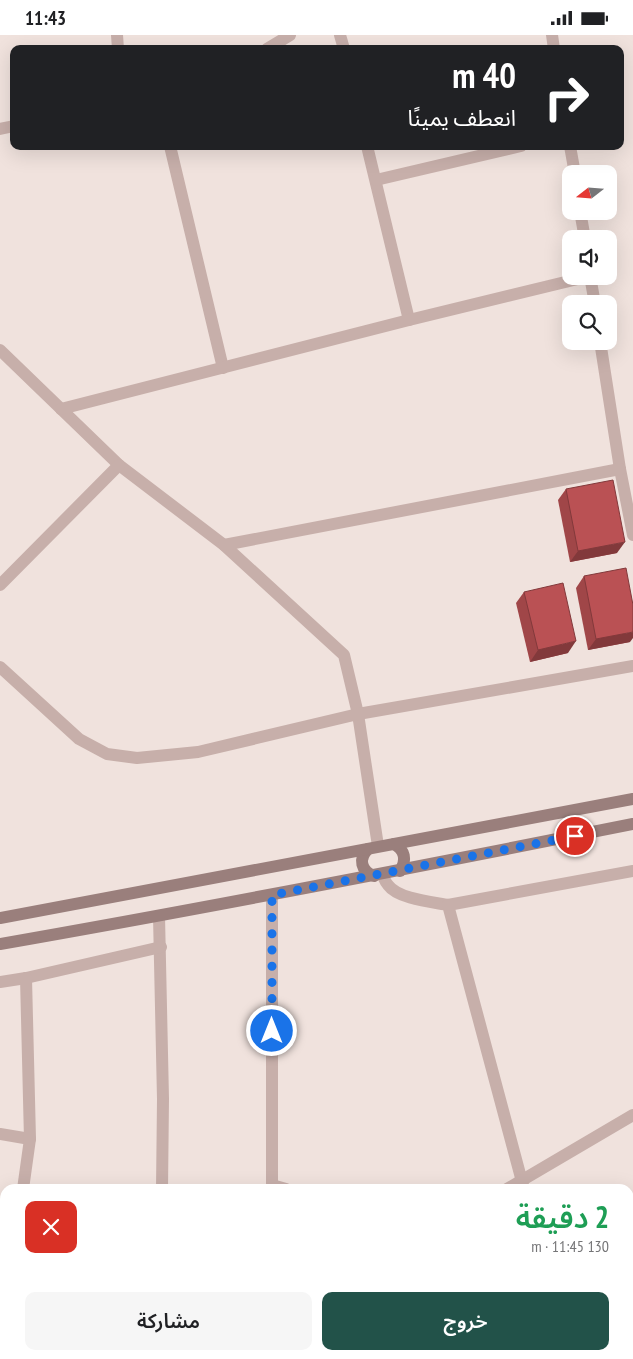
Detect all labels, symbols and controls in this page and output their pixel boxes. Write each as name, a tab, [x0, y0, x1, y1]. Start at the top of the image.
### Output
text: 11:43	[25, 6, 66, 30]
text: 40 m	[452, 52, 516, 98]
icon: right	[534, 65, 599, 130]
text: انعطف يمينًا	[407, 104, 516, 132]
north arrow	[562, 165, 618, 220]
map controls	[562, 165, 617, 350]
button: sound	[562, 230, 617, 285]
button: search	[562, 295, 617, 350]
pin	[554, 815, 596, 857]
icon: arrive	[561, 822, 589, 850]
position arrow	[245, 1004, 297, 1056]
text: 2 دقيقة	[516, 1197, 609, 1236]
button: close	[25, 1201, 77, 1253]
text: 130 m · 11:45	[531, 1236, 609, 1256]
button: مشاركة	[25, 1292, 312, 1350]
button: خروج	[322, 1292, 609, 1350]

